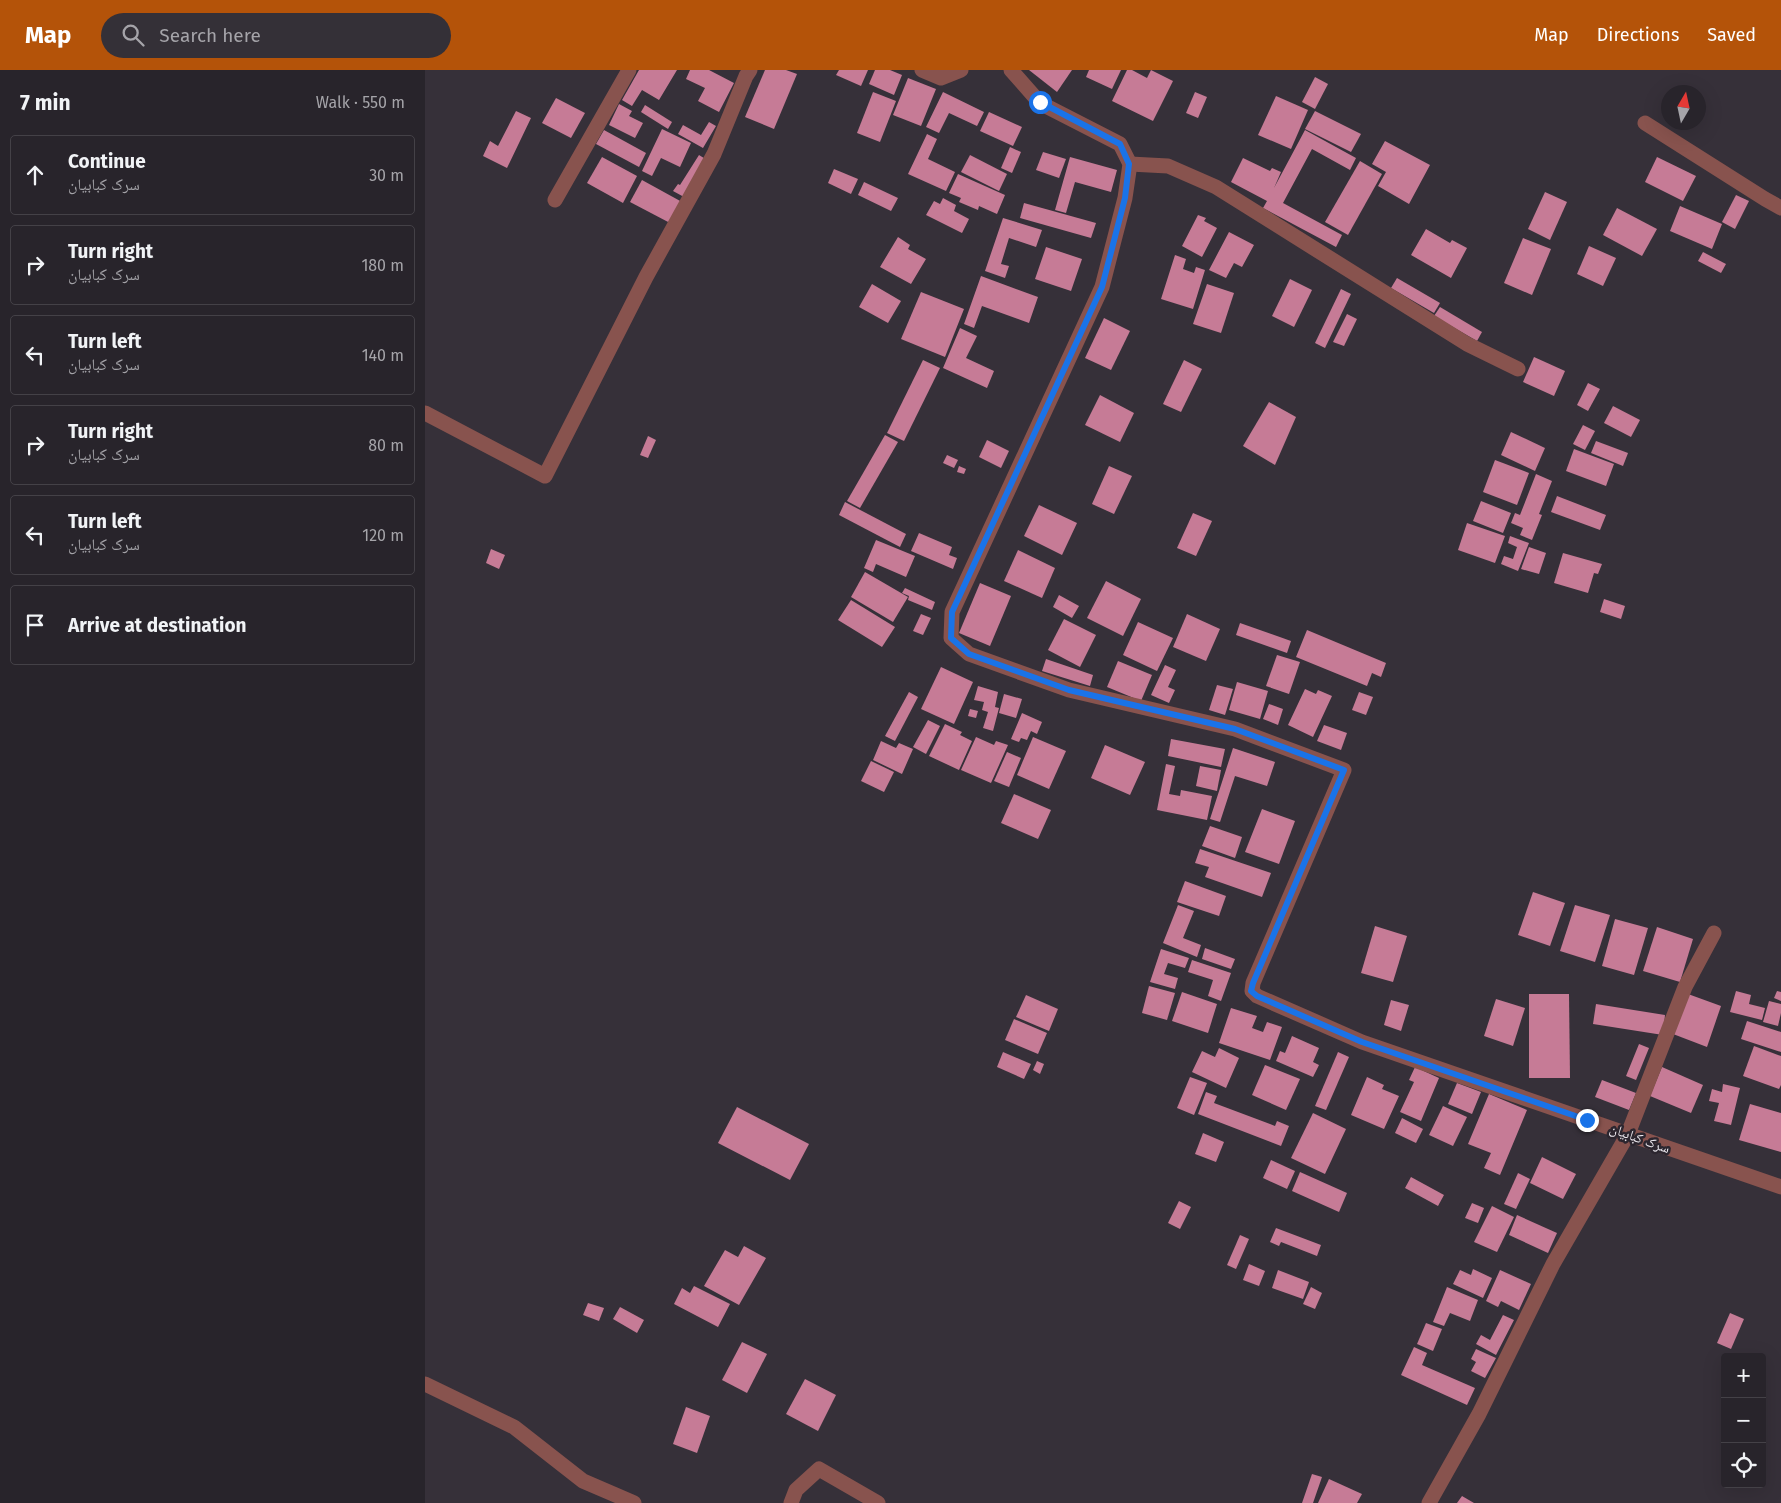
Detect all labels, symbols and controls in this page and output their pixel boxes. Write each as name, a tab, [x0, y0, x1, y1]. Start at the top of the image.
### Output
search box	[101, 13, 451, 58]
text: Map	[25, 21, 71, 49]
icon: search	[119, 21, 147, 49]
text: Search here	[159, 24, 261, 47]
text: Map	[1534, 24, 1569, 46]
text: Directions	[1597, 24, 1679, 46]
text: Saved	[1707, 24, 1756, 46]
north arrow	[1661, 85, 1706, 130]
text: 7 min	[20, 90, 71, 116]
route start	[1029, 91, 1052, 114]
text: Walk · 550 m	[316, 93, 405, 112]
text: Continue	[68, 150, 146, 173]
icon: ahead	[21, 161, 49, 189]
text: 30 m	[369, 166, 404, 185]
text: سرک کبابیان	[68, 175, 140, 194]
text: Turn right	[68, 240, 153, 263]
icon: right	[21, 251, 49, 279]
text: 180 m	[361, 256, 404, 275]
text: سرک کبابیان	[68, 265, 140, 284]
text: Turn left	[68, 330, 142, 353]
icon: left	[21, 341, 49, 369]
text: 140 m	[362, 346, 404, 365]
text: سرک کبابیان	[68, 355, 140, 374]
text: Turn right	[68, 420, 153, 443]
icon: right	[21, 431, 49, 459]
text: 80 m	[368, 436, 404, 455]
text: سرک کبابیان	[68, 445, 140, 464]
text: Turn left	[68, 510, 142, 533]
icon: left	[21, 521, 49, 549]
text: 120 m	[362, 526, 404, 545]
text: سرک کبابیان	[68, 535, 140, 554]
icon: arrive	[21, 611, 49, 639]
text: Arrive at destination	[68, 614, 247, 637]
route end	[1576, 1109, 1599, 1132]
street label: سرک کبابیان	[1607, 1120, 1672, 1157]
map controls	[1721, 1353, 1766, 1488]
button: +	[1721, 1353, 1766, 1398]
button: −	[1721, 1398, 1766, 1443]
button: locate	[1721, 1443, 1766, 1488]

